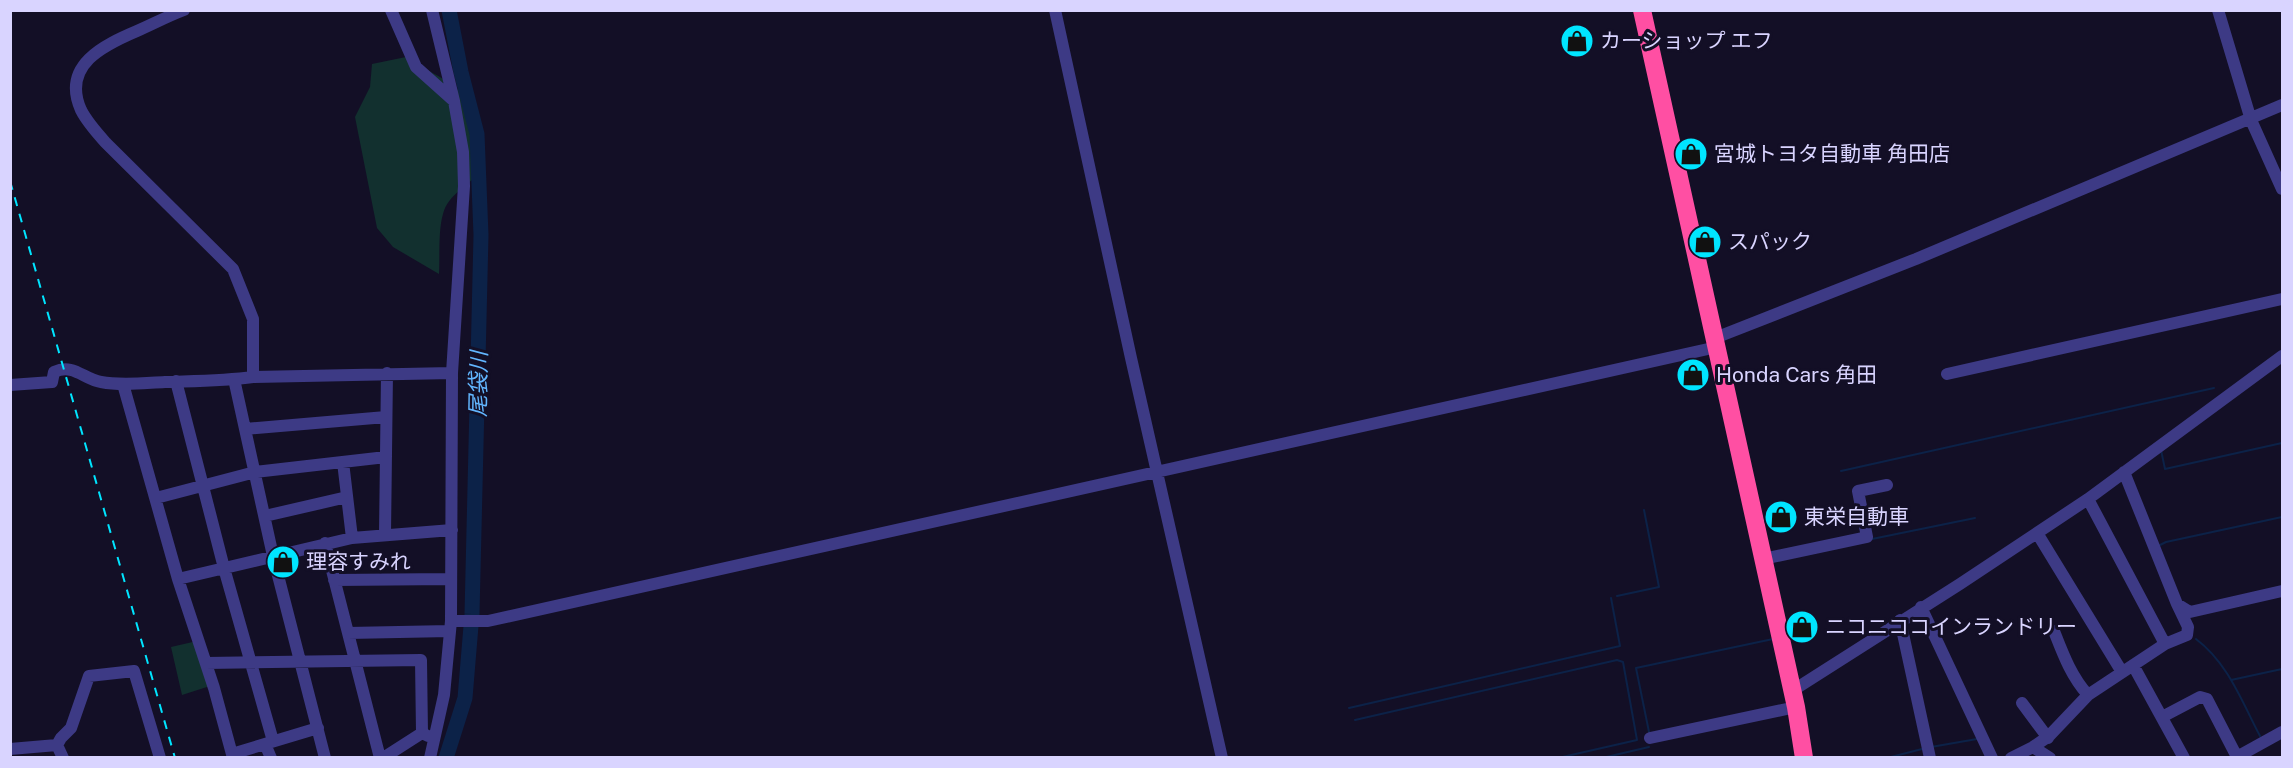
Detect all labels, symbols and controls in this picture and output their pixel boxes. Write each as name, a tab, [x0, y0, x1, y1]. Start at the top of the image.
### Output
shop icon: カーショップ エフ	[1559, 23, 1595, 59]
place label: カーショップ エフ	[1600, 28, 1773, 53]
shop icon: 宮城トヨタ自動車 角田店	[1673, 136, 1709, 172]
place label: 宮城トヨタ自動車 角田店	[1714, 141, 1950, 166]
shop icon: スパック	[1687, 224, 1723, 260]
place label: スパック	[1728, 229, 1812, 254]
water label: 尾袋川	[464, 349, 492, 417]
shop icon: Honda Cars 角田	[1675, 357, 1711, 393]
place label: Honda Cars 角田	[1716, 362, 1877, 387]
shop icon: 東栄自動車	[1763, 499, 1799, 535]
place label: 東栄自動車	[1804, 504, 1909, 529]
shop icon: 理容すみれ	[265, 544, 301, 580]
place label: 理容すみれ	[306, 549, 411, 574]
shop icon: ニコニココインランドリー	[1784, 609, 1820, 645]
place label: ニコニココインランドリー	[1825, 614, 2077, 639]

